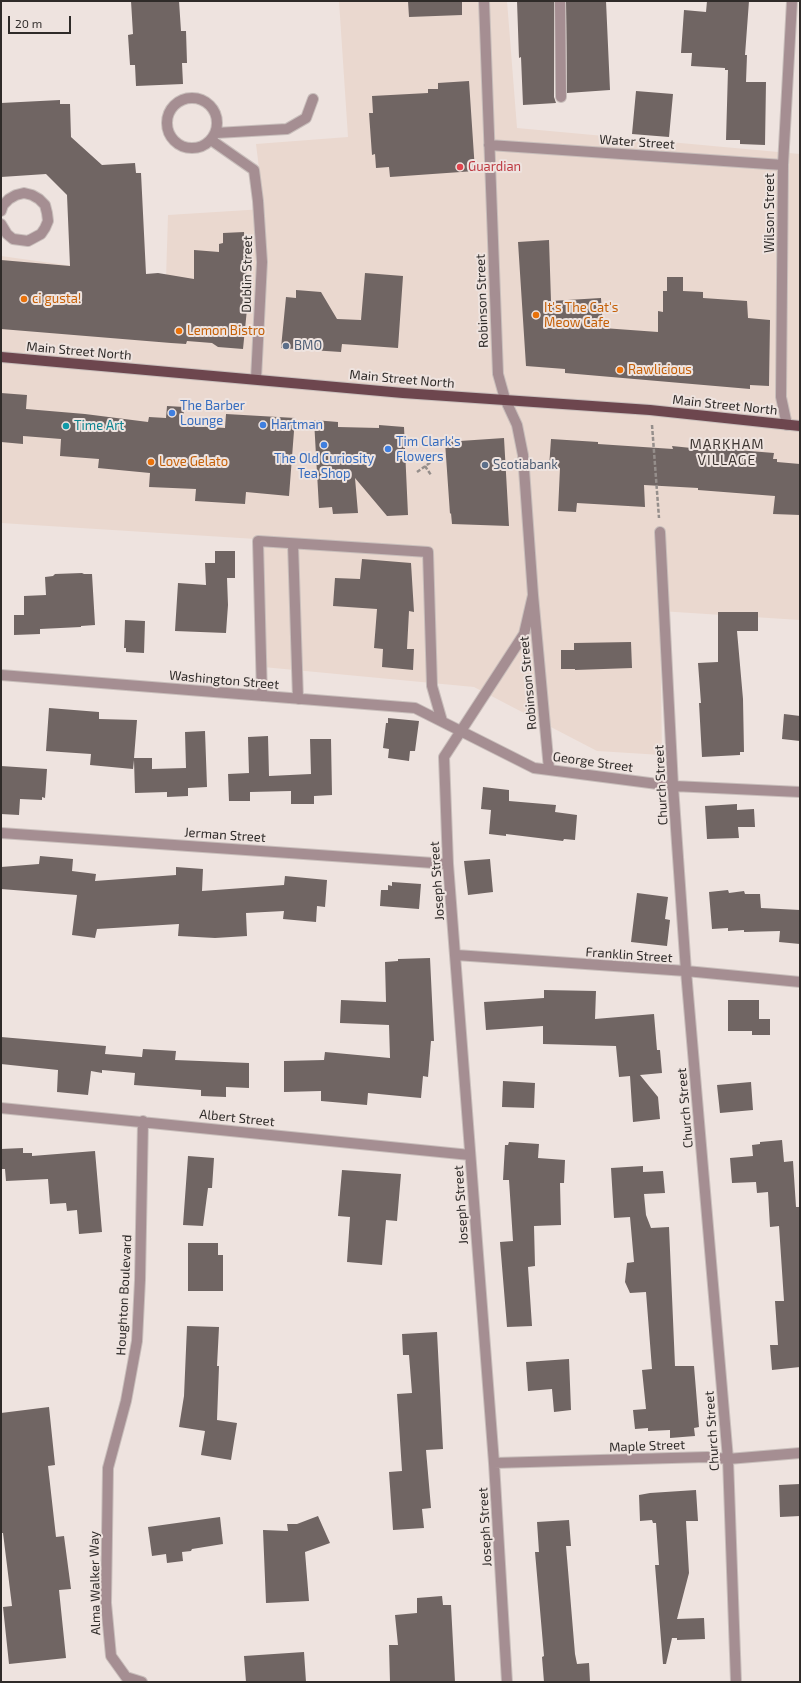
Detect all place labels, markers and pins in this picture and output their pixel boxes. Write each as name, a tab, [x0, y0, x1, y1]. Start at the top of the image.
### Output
place label: Guardian	[468, 159, 521, 175]
marker: Guardian	[455, 162, 465, 172]
place label: ci gusta!	[32, 291, 81, 307]
marker: ci gusta!	[19, 294, 29, 304]
place label: It's The Cat's Meow Cafe	[544, 300, 618, 331]
marker: It's The Cat's Meow Cafe	[531, 310, 541, 320]
place label: Lemon Bistro	[187, 323, 265, 339]
marker: Lemon Bistro	[174, 326, 184, 336]
place label: BMO	[294, 338, 322, 354]
marker: BMO	[281, 341, 291, 351]
place label: Rawlicious	[628, 362, 692, 378]
marker: Rawlicious	[615, 365, 625, 375]
place label: The Barber Lounge	[180, 398, 245, 429]
marker: The Barber Lounge	[167, 408, 177, 418]
place label: Hartman	[271, 417, 323, 433]
place label: Time Art	[74, 418, 124, 434]
marker: Hartman	[258, 420, 268, 430]
marker: Time Art	[61, 421, 71, 431]
place label: Tim Clark's Flowers	[396, 434, 461, 465]
marker: The Old Curiosity Tea Shop	[319, 440, 329, 450]
marker: Tim Clark's Flowers	[383, 444, 393, 454]
place label: The Old Curiosity Tea Shop	[274, 451, 374, 482]
place label: Love Gelato	[159, 454, 228, 470]
marker: Love Gelato	[146, 457, 156, 467]
place label: Scotiabank	[493, 457, 558, 473]
marker: Scotiabank	[480, 460, 490, 470]

